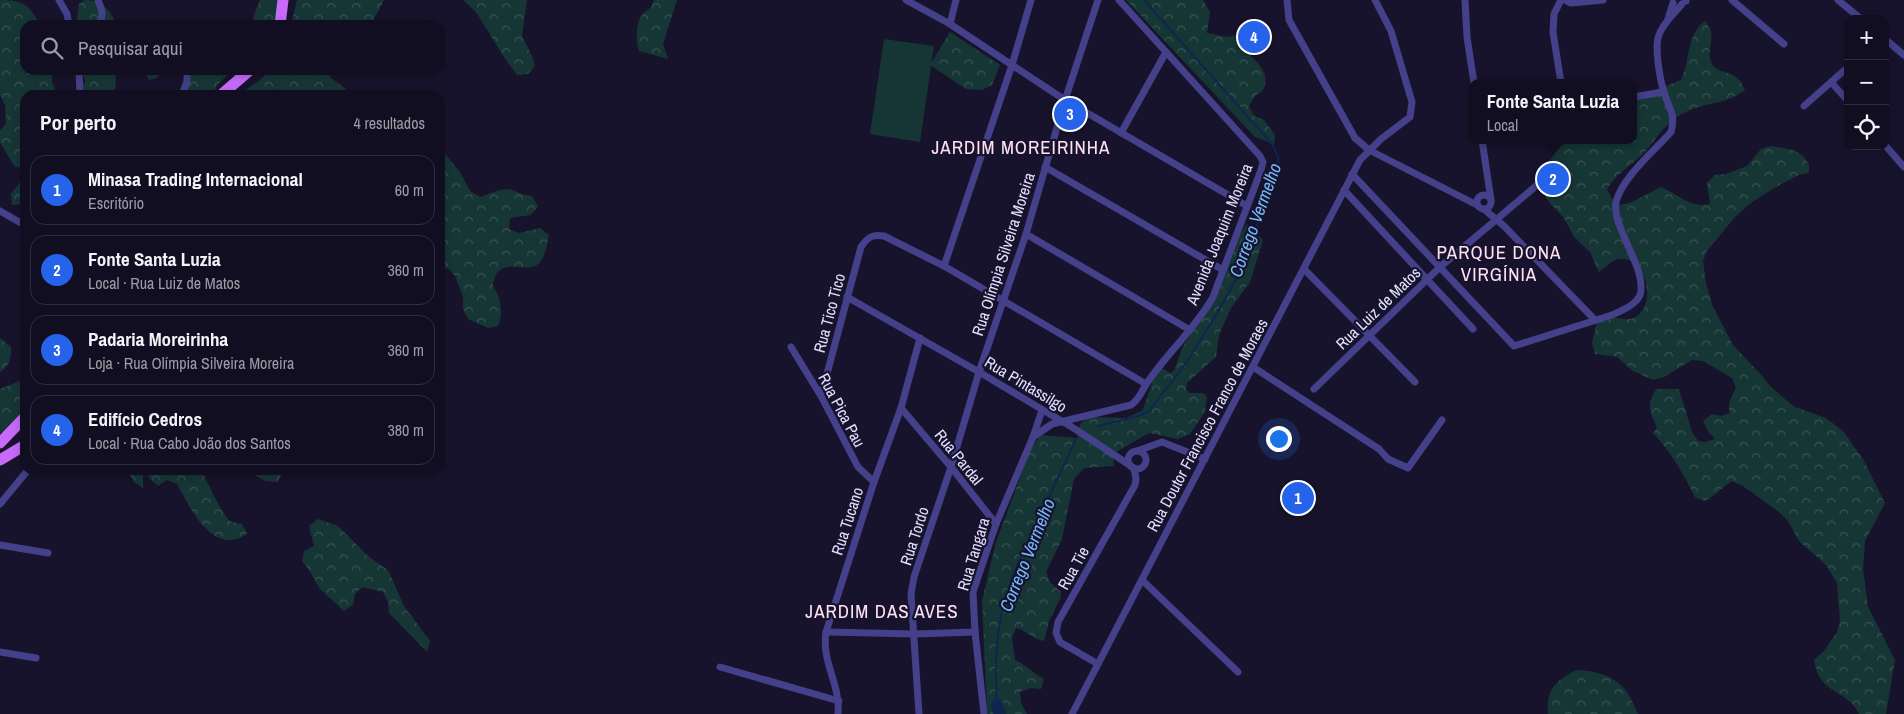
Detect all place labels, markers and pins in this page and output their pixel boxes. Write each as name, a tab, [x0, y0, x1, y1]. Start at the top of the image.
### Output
pin: 4	[1238, 18, 1270, 56]
pin: 3	[1054, 95, 1086, 133]
pin: 2	[1537, 160, 1569, 198]
pin: 1	[1282, 479, 1314, 517]

